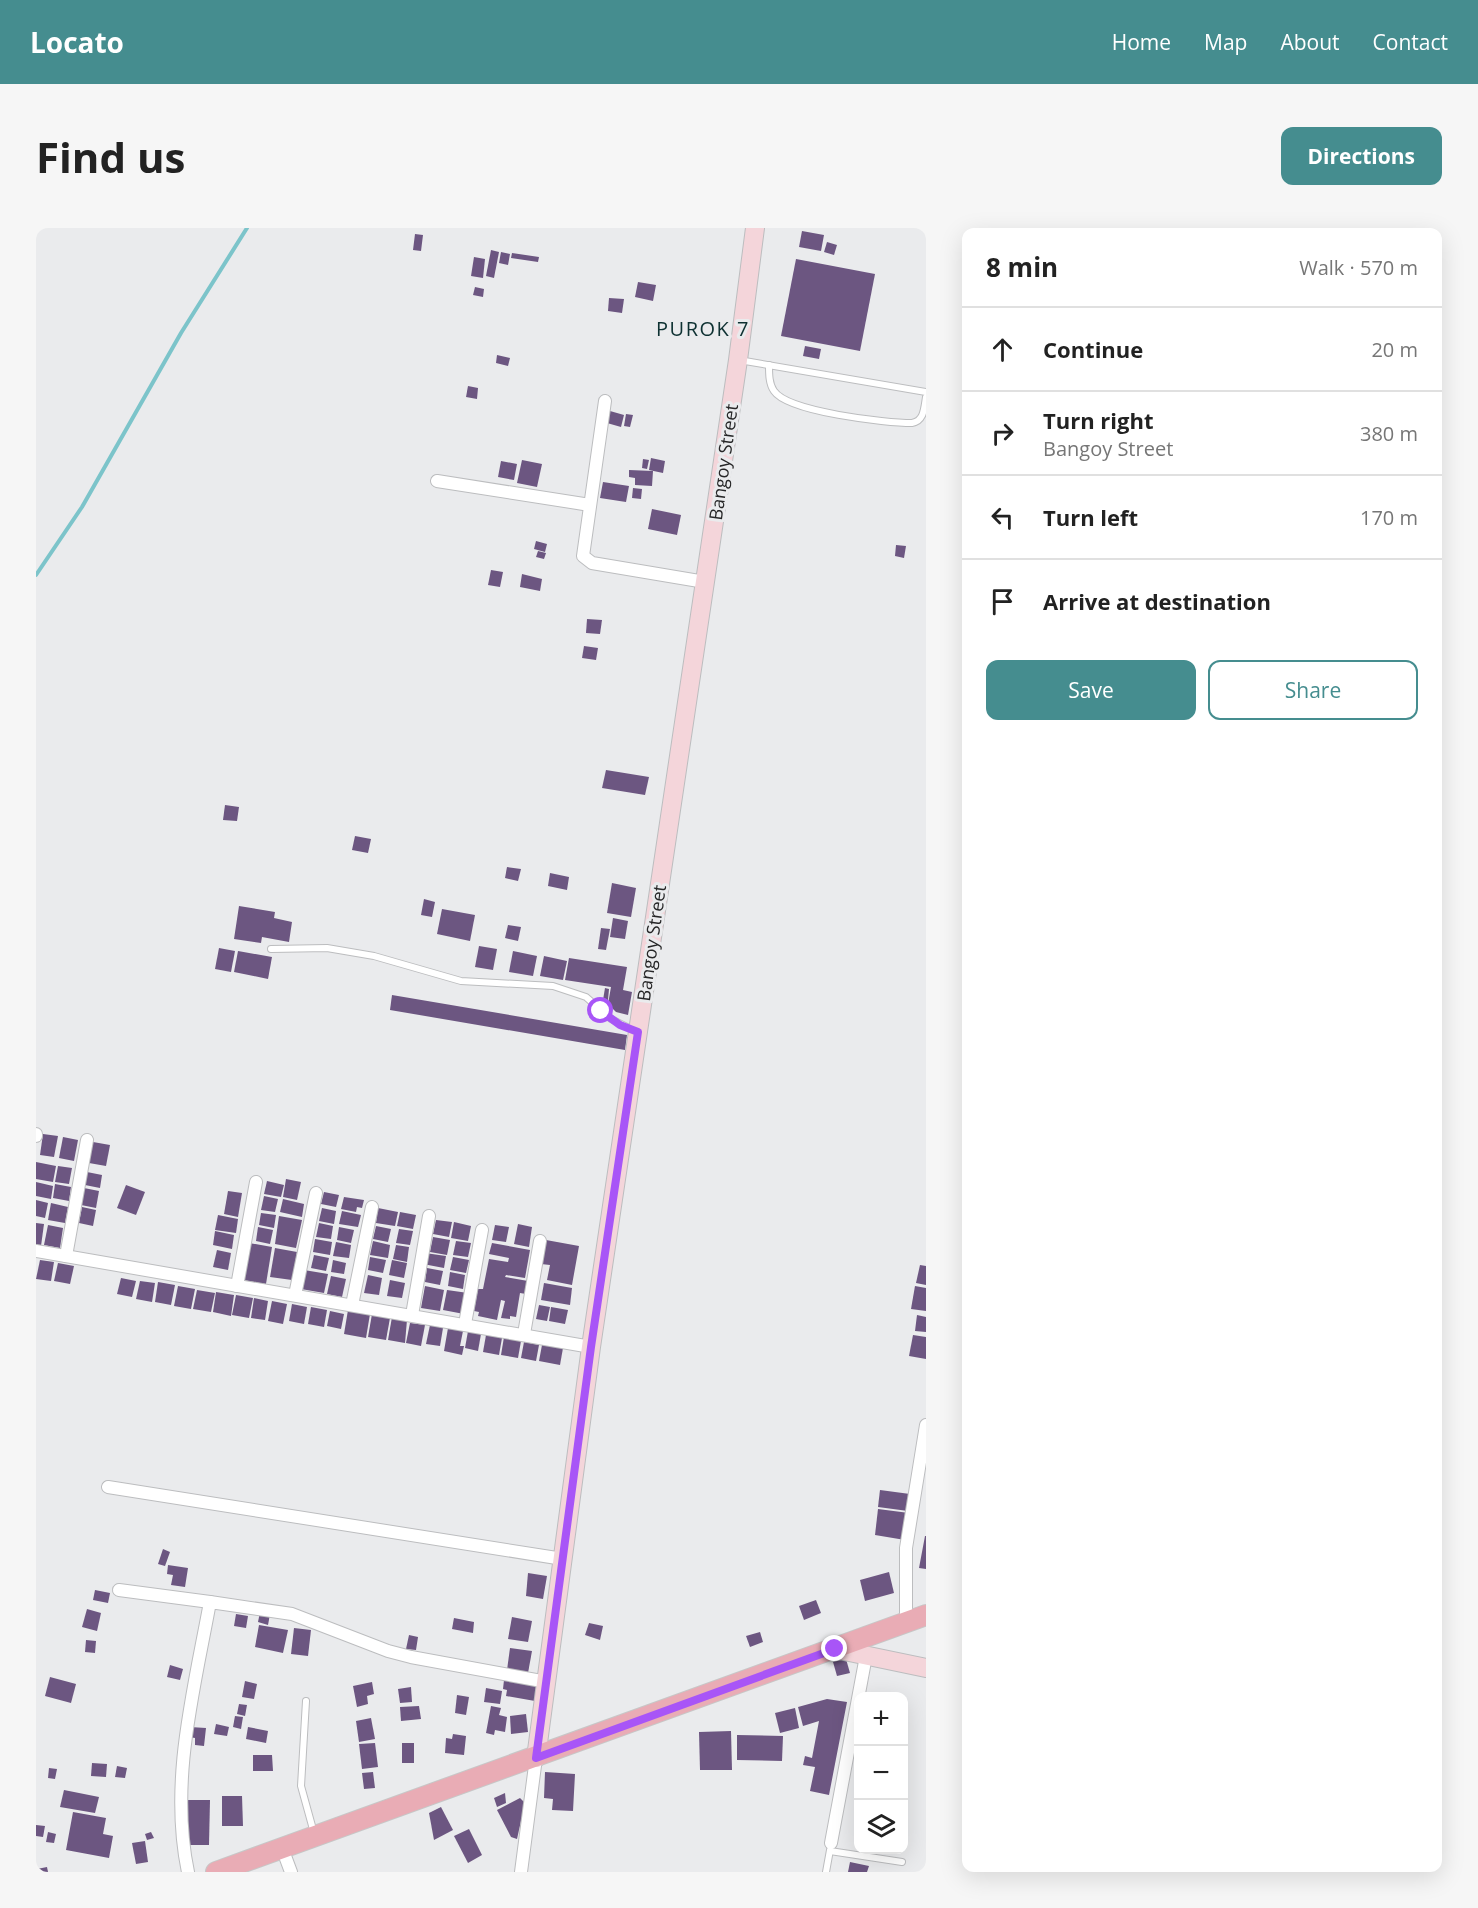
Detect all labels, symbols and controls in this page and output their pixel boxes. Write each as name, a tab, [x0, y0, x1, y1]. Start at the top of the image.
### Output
text: Locato	[30, 23, 124, 61]
text: Home	[1112, 28, 1171, 56]
text: Map	[1204, 28, 1247, 56]
text: About	[1280, 28, 1340, 56]
text: Contact	[1373, 28, 1448, 56]
button: Directions	[1281, 127, 1442, 185]
text: Find us	[36, 128, 185, 185]
text: 8 min	[986, 249, 1058, 285]
text: Walk · 570 m	[1299, 254, 1418, 281]
district label: PUROK 7	[656, 315, 750, 342]
icon: ahead	[986, 333, 1019, 366]
text: Continue	[1043, 334, 1143, 364]
text: 20 m	[1371, 336, 1418, 363]
street label: Bangoy Street	[703, 402, 743, 522]
text: Turn right	[1043, 405, 1154, 435]
icon: right	[986, 417, 1019, 450]
text: 380 m	[1360, 420, 1418, 447]
text: Bangoy Street	[1043, 435, 1173, 462]
icon: left	[986, 501, 1019, 534]
text: Turn left	[1043, 502, 1138, 532]
text: 170 m	[1360, 504, 1418, 531]
icon: arrive	[986, 585, 1019, 618]
text: Arrive at destination	[1043, 586, 1271, 616]
button: Save	[986, 660, 1196, 720]
button: Share	[1208, 660, 1418, 720]
street label: Bangoy Street	[631, 883, 671, 1003]
route start	[587, 997, 613, 1023]
route end	[821, 1635, 847, 1661]
map controls	[854, 1692, 908, 1854]
button: +	[854, 1692, 908, 1746]
button: −	[854, 1746, 908, 1800]
button: layers	[854, 1800, 908, 1854]

